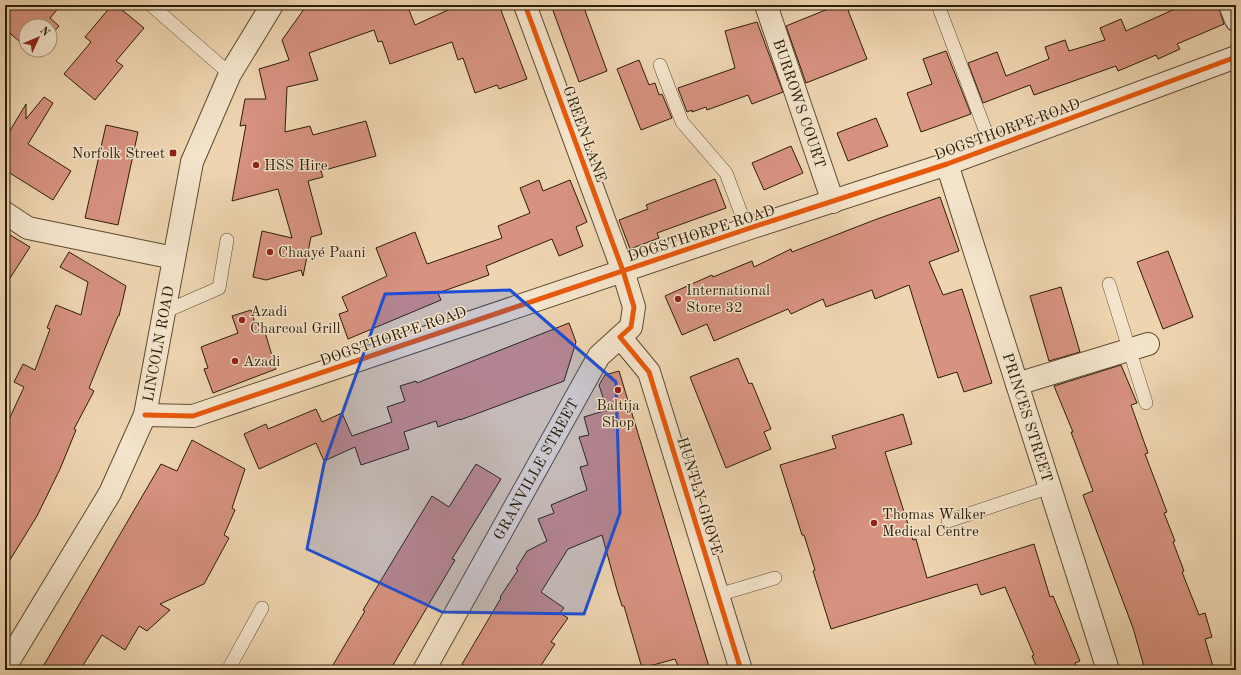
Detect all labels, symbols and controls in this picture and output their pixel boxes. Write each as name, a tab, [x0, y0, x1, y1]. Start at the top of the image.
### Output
north arrow	[18, 18, 58, 58]
text: N	[37, 25, 51, 39]
street label: BURROWS COURT	[769, 37, 827, 170]
street label: GREEN LANE	[559, 84, 608, 185]
street label: DOGSTHORPE ROAD	[932, 97, 1083, 164]
place label: Norfolk Street	[72, 147, 165, 162]
marker: Norfolk Street	[168, 148, 178, 158]
place label: HSS Hire	[264, 159, 328, 174]
marker: HSS Hire	[251, 160, 261, 170]
street label: DOGSTHORPE ROAD	[626, 203, 777, 265]
place label: Chaayé Paani	[278, 246, 366, 261]
marker: Chaayé Paani	[265, 247, 275, 257]
place label: International Store 32	[686, 284, 770, 316]
street label: LINCOLN ROAD	[142, 285, 178, 403]
marker: International Store 32	[673, 294, 683, 304]
place label: Azadi Charcoal Grill	[250, 305, 341, 337]
street label: DOGSTHORPE ROAD	[318, 305, 469, 370]
marker: Azadi Charcoal Grill	[237, 315, 247, 325]
street label: PRINCES STREET	[999, 352, 1054, 484]
place label: Azadi	[243, 355, 280, 370]
marker: Azadi	[230, 356, 240, 366]
marker: Baltija Shop	[613, 385, 623, 395]
street label: GRANVILLE STREET	[492, 397, 583, 543]
place label: Baltija Shop	[596, 399, 640, 431]
street label: HUNTLY GROVE	[673, 435, 724, 557]
place label: Thomas Walker Medical Centre	[882, 508, 985, 540]
marker: Thomas Walker Medical Centre	[869, 518, 879, 528]

